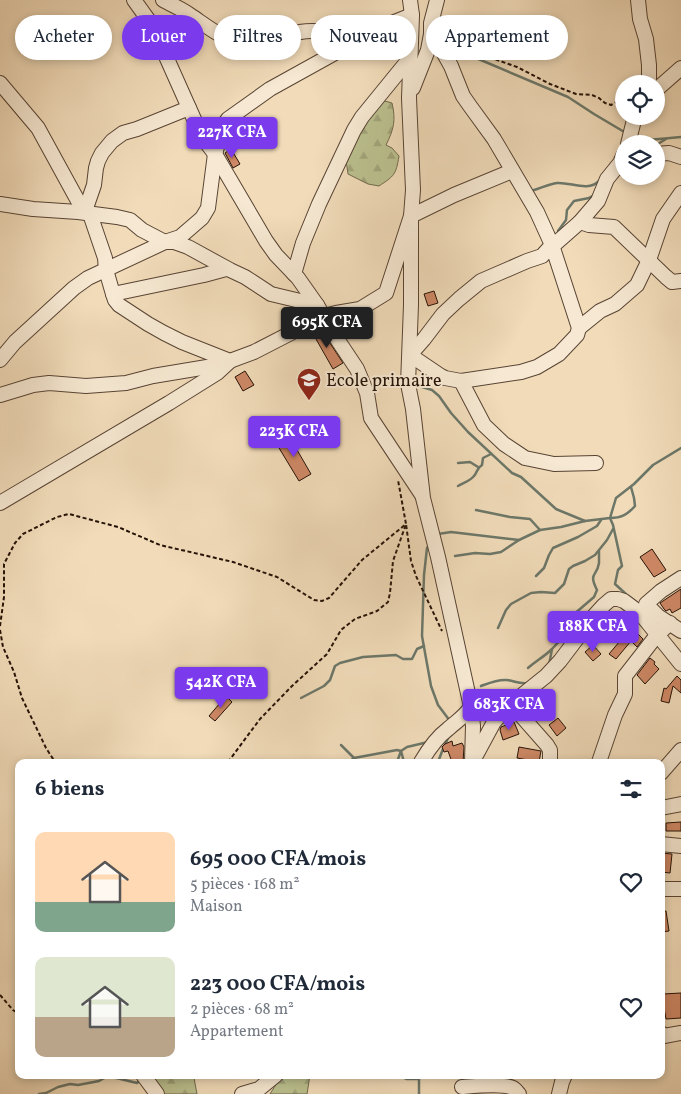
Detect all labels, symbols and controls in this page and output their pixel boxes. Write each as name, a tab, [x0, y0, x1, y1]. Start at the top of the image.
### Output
chip: Acheter	[15, 15, 112, 60]
chip: Louer	[122, 15, 204, 60]
chip: Filtres	[214, 15, 301, 60]
chip: Nouveau	[311, 15, 416, 60]
chip: Appartement	[426, 15, 568, 60]
map controls	[615, 75, 665, 185]
button: locate	[615, 75, 665, 125]
pin: 227K CFA	[180, 116, 284, 159]
text: 227K CFA	[197, 122, 267, 144]
button: layers	[615, 135, 665, 185]
pin: 695K CFA	[275, 306, 379, 349]
text: 695K CFA	[292, 312, 362, 334]
school or university icon: Ecole primaire	[296, 367, 322, 401]
place label: Ecole primaire	[326, 369, 441, 394]
pin: 223K CFA	[242, 416, 346, 458]
text: 223K CFA	[259, 421, 329, 443]
pin: 188K CFA	[541, 610, 645, 653]
text: 188K CFA	[559, 616, 627, 638]
pin: 542K CFA	[169, 666, 273, 709]
text: 542K CFA	[186, 672, 256, 694]
pin: 683K CFA	[457, 688, 561, 731]
text: 683K CFA	[474, 694, 544, 716]
text: 6 biens	[35, 775, 105, 804]
icon: filters	[617, 775, 645, 803]
text: 695 000 CFA/mois	[190, 845, 366, 874]
icon: home	[75, 852, 135, 912]
icon: heart	[617, 868, 645, 896]
text: 5 pièces · 168 m²	[190, 874, 299, 896]
text: Maison	[190, 896, 243, 918]
text: 223 000 CFA/mois	[190, 970, 365, 999]
icon: home	[75, 977, 135, 1037]
icon: heart	[617, 993, 645, 1021]
text: 2 pièces · 68 m²	[190, 999, 294, 1021]
text: Appartement	[190, 1021, 284, 1043]

